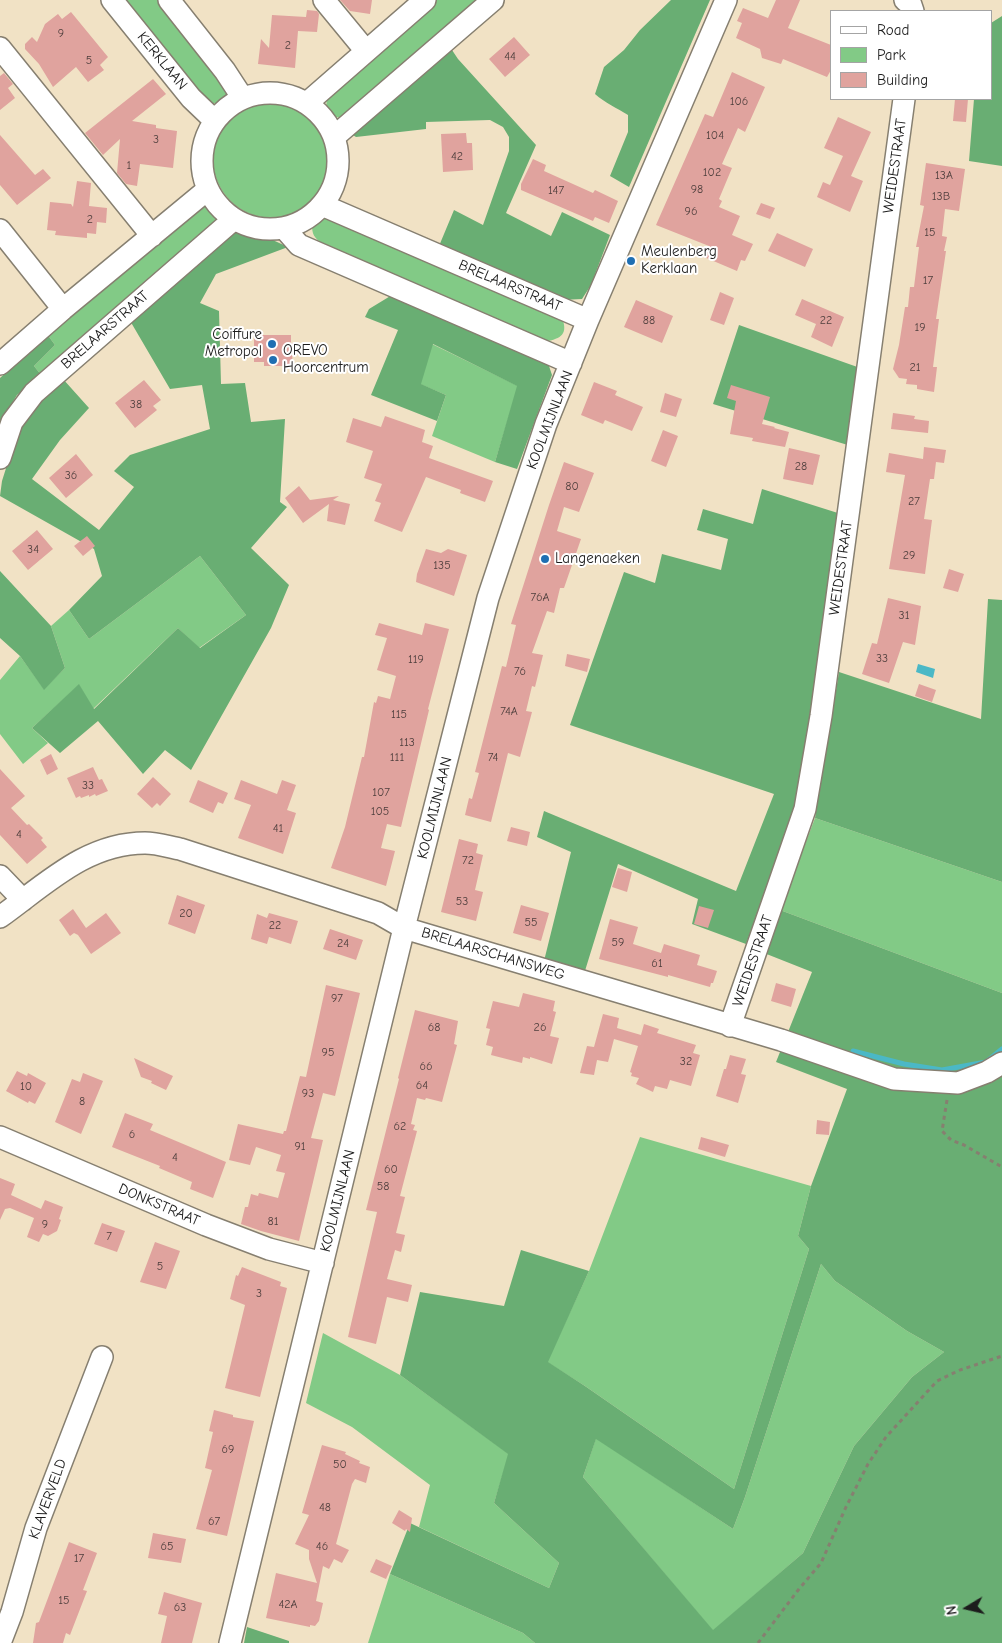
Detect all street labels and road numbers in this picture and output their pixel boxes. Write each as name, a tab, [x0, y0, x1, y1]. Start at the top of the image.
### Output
street label: KERKLAAN	[133, 28, 191, 94]
street label: WEIDESTRAAT	[879, 117, 911, 215]
street label: BRELAARSTRAAT	[456, 256, 564, 316]
street label: BRELAARSTRAAT	[57, 287, 153, 373]
street label: KOOLMIJNLAAN	[523, 368, 577, 472]
street label: WEIDESTRAAT	[825, 519, 857, 617]
street label: KOOLMIJNLAAN	[414, 755, 456, 861]
street label: WEIDESTRAAT	[729, 913, 777, 1009]
street label: BRELAARSCHANSWEG	[419, 924, 567, 984]
street label: KOOLMIJNLAAN	[317, 1148, 359, 1254]
street label: DONKSTRAAT	[116, 1180, 202, 1230]
street label: KLAVERVELD	[25, 1456, 71, 1542]

